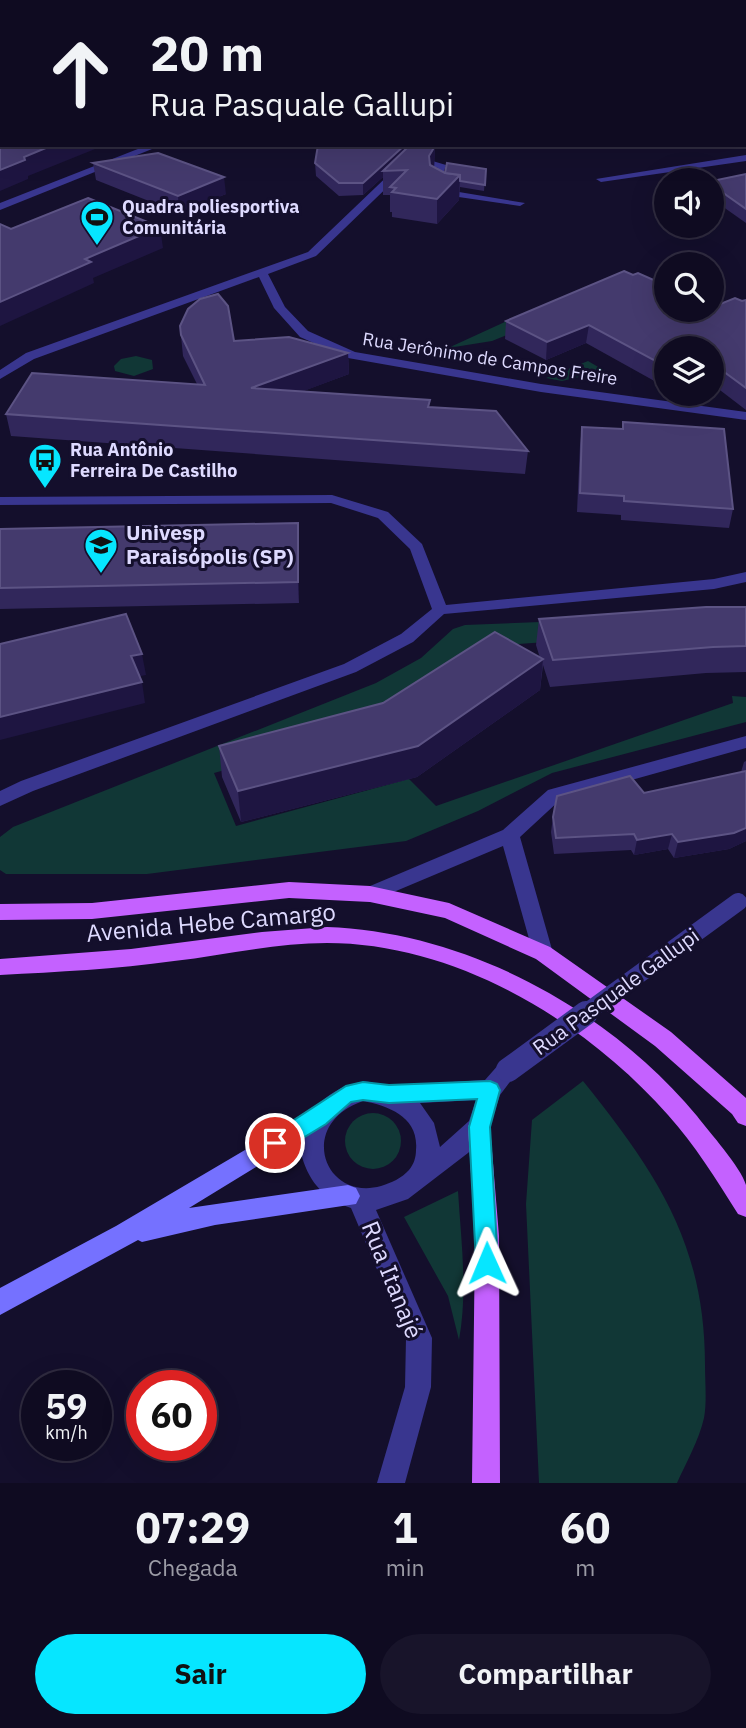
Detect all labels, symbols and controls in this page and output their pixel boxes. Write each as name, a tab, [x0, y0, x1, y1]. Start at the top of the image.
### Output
text: 20 m	[150, 21, 264, 84]
icon: ahead	[35, 28, 126, 119]
text: Rua Pasquale Gallupi	[150, 83, 454, 125]
map controls	[654, 168, 724, 406]
button: sound	[654, 168, 724, 238]
place label: Quadra poliesportiva Comunitária	[122, 195, 299, 239]
sports icon: Quadra poliesportiva Comunitária	[78, 198, 116, 247]
button: search	[654, 252, 724, 322]
street label: Rua Jerônimo de Campos Freire	[361, 327, 619, 390]
button: layers	[654, 336, 724, 406]
place label: Rua Antônio Ferreira De Castilho	[70, 438, 237, 482]
bus stop icon: Rua Antônio Ferreira De Castilho	[26, 441, 64, 490]
place label: Univesp Paraisópolis (SP)	[126, 518, 294, 570]
school or university icon: Univesp Paraisópolis (SP)	[82, 526, 120, 575]
street label: Avenida Hebe Camargo	[85, 895, 337, 949]
street label: Rua Pasquale Gallupi	[526, 921, 704, 1061]
pin	[245, 1113, 305, 1173]
icon: arrive	[256, 1124, 294, 1162]
street label: Rua Itanajé	[355, 1216, 431, 1343]
position arrow	[450, 1226, 524, 1300]
speed limit sign: 60	[126, 1370, 217, 1461]
text: 59	[45, 1383, 88, 1429]
text: km/h	[45, 1421, 88, 1444]
text: 07:29	[136, 1500, 250, 1555]
text: 1	[393, 1500, 418, 1555]
text: 60	[560, 1500, 610, 1555]
text: Chegada	[148, 1552, 238, 1582]
text: min	[386, 1552, 425, 1582]
text: m	[575, 1552, 595, 1582]
button: Sair	[35, 1634, 366, 1714]
button: Compartilhar	[380, 1634, 711, 1714]

